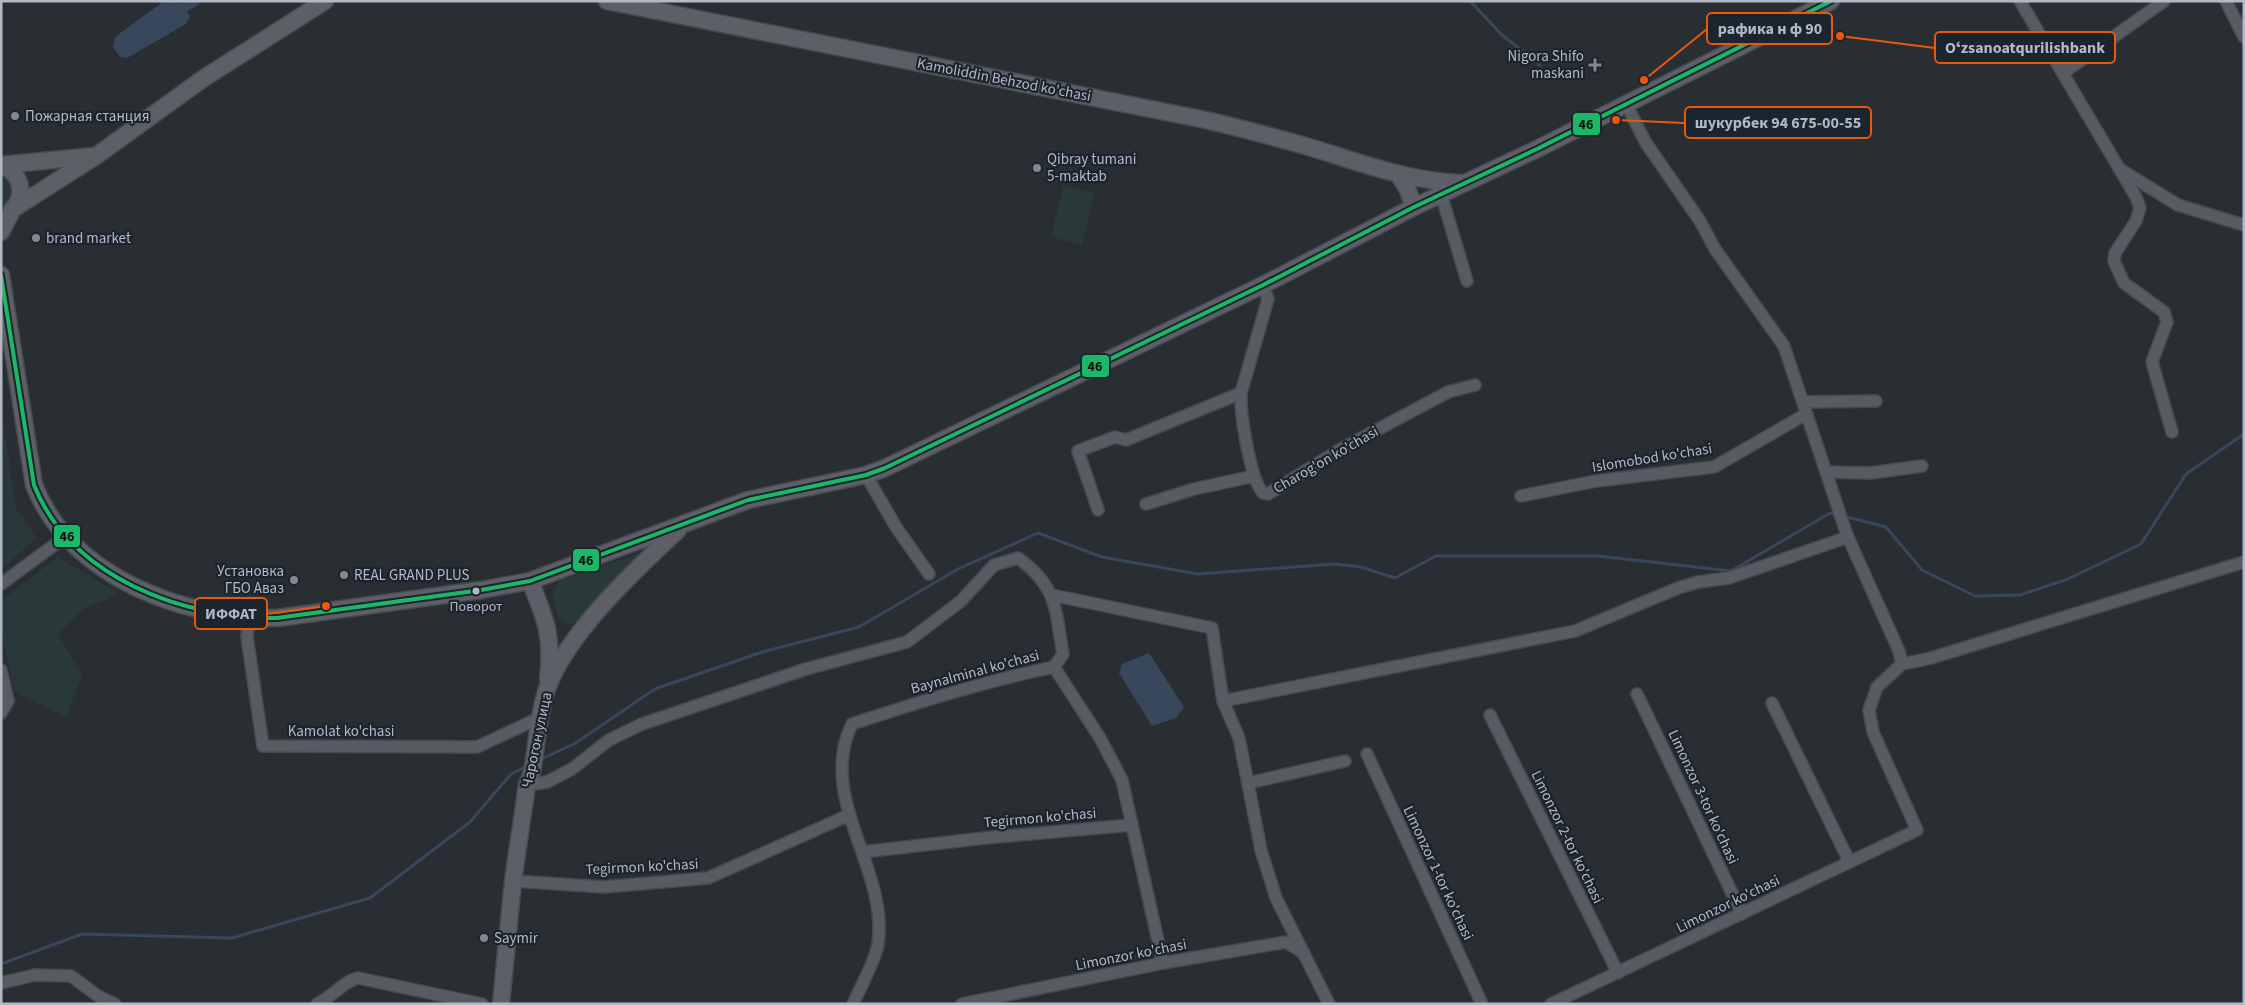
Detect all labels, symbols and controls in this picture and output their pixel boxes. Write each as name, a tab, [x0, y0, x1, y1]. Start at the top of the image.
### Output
callout: рафика н ф 90	[1707, 13, 1832, 44]
text: рафика н ф 90	[1718, 18, 1822, 40]
callout: Oʻzsanoatqurilishbank	[1935, 32, 2115, 63]
text: Oʻzsanoatqurilishbank	[1945, 37, 2105, 59]
place label: Nigora Shifo maskani	[1507, 46, 1584, 84]
street label: Kamoliddin Behzod ko'chasi	[915, 53, 1093, 107]
marker: Nigora Shifo maskani	[1588, 58, 1602, 72]
place label: Пожарная станция	[25, 106, 149, 127]
callout: шукурбек 94 675-00-55	[1685, 107, 1871, 138]
marker: Пожарная станция	[9, 110, 21, 122]
line badge: 46	[1572, 112, 1601, 136]
text: шукурбек 94 675-00-55	[1695, 112, 1861, 134]
text: 46	[1579, 115, 1593, 135]
place label: Qibray tumani 5-maktab	[1047, 149, 1136, 187]
marker: Qibray tumani 5-maktab	[1031, 162, 1043, 174]
place label: brand market	[46, 228, 131, 249]
marker: brand market	[30, 232, 42, 244]
line badge: 46	[1081, 354, 1110, 378]
text: 46	[1088, 357, 1102, 377]
street label: Charog'on ko'chasi	[1269, 421, 1383, 499]
street label: Islomobod ko'chasi	[1591, 438, 1713, 478]
line badge: 46	[53, 524, 81, 548]
text: 46	[60, 527, 74, 547]
line badge: 46	[572, 548, 600, 572]
text: 46	[579, 551, 593, 571]
place label: Установка ГБО Аваз	[217, 561, 284, 599]
place label: REAL GRAND PLUS	[354, 565, 470, 586]
marker: REAL GRAND PLUS	[338, 569, 350, 581]
marker: Установка ГБО Аваз	[288, 574, 300, 586]
marker: Поворот	[471, 586, 481, 596]
place label: Поворот	[450, 597, 503, 617]
callout: ИФФАТ	[195, 598, 267, 629]
text: ИФФАТ	[205, 603, 257, 625]
street label: Baynalminal ko'chasi	[908, 645, 1042, 699]
street label: Чарогон улица	[517, 690, 557, 790]
street label: Kamolat ko'chasi	[288, 721, 394, 742]
street label: Limonzor 3-tor ko'chasi	[1663, 726, 1743, 868]
street label: Limonzor 2-tor ko'chasi	[1526, 767, 1608, 907]
street label: Limonzor 1-tor ko'chasi	[1398, 802, 1478, 944]
street label: Tegirmon ko'chasi	[983, 803, 1097, 833]
street label: Tegirmon ko'chasi	[585, 854, 699, 880]
street label: Limonzor ko'chasi	[1673, 870, 1783, 938]
place label: Saymir	[494, 928, 539, 949]
marker: Saymir	[478, 932, 490, 944]
street label: Limonzor ko'chasi	[1074, 934, 1188, 976]

